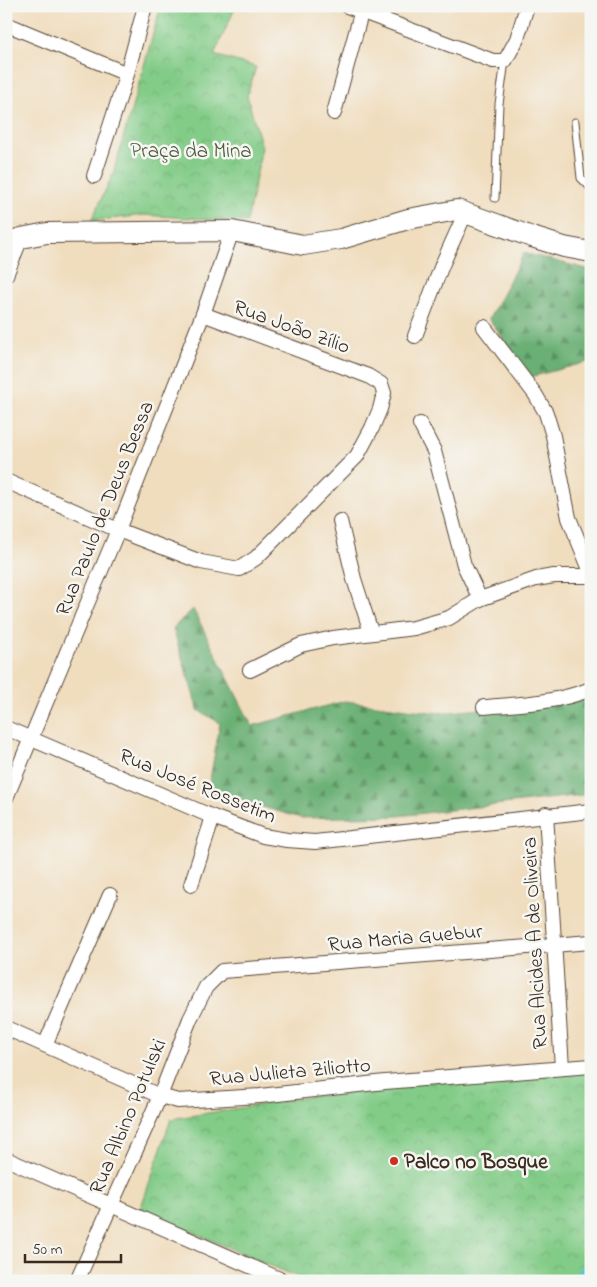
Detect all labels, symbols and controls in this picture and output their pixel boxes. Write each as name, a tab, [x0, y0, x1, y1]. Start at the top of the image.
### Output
park label: Praça da Mina	[130, 137, 252, 167]
street label: Rua João Zílio	[229, 293, 354, 363]
street label: Rua Paulo de Deus Bessa	[49, 397, 163, 621]
street label: Rua José Rossetim	[114, 742, 280, 832]
street label: Rua Alcides A de Oliveira	[515, 836, 557, 1050]
street label: Rua Maria Guebur	[327, 917, 484, 961]
street label: Rua Albino Potulski	[83, 1035, 175, 1199]
street label: Rua Julieta Ziliotto	[208, 1051, 372, 1095]
place label: Palco no Bosque	[404, 1148, 548, 1178]
marker: Palco no Bosque	[388, 1155, 400, 1167]
scale bar	[25, 1232, 121, 1264]
text: 50 m	[32, 1239, 63, 1261]

